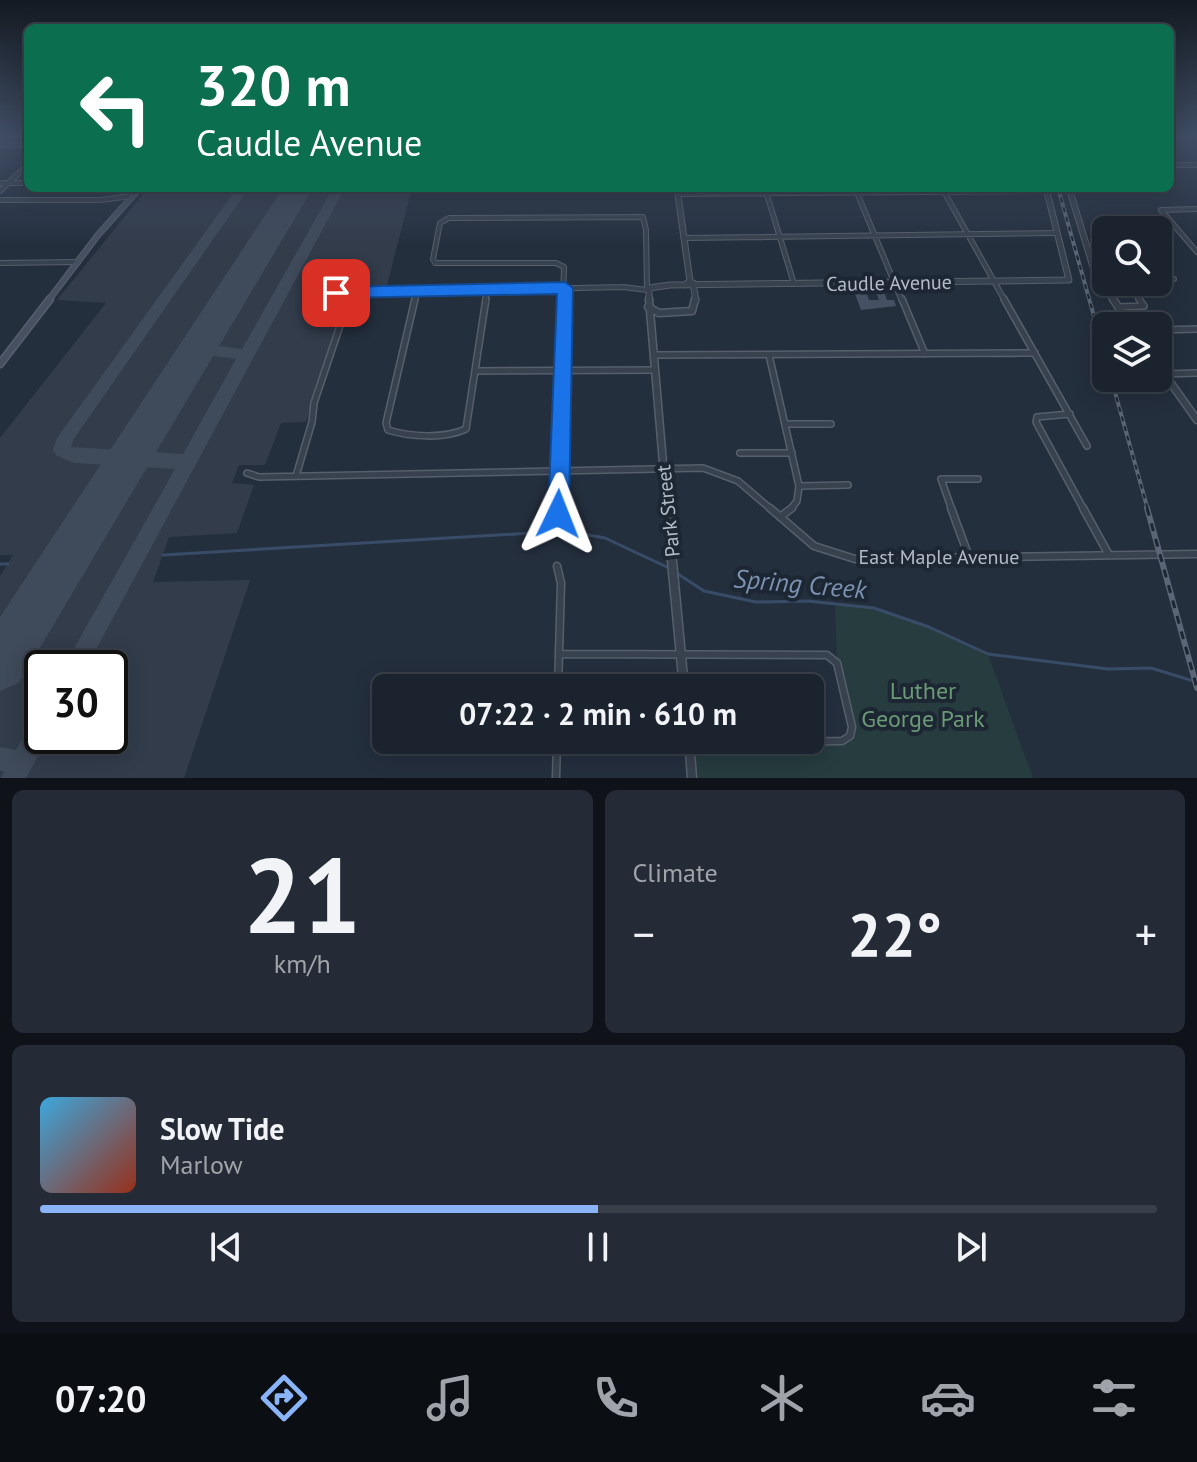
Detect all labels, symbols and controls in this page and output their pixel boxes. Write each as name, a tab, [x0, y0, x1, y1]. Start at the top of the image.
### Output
text: 320 m	[196, 49, 351, 121]
icon: left	[64, 56, 168, 160]
text: Caudle Avenue	[196, 119, 422, 166]
map controls	[1092, 216, 1172, 392]
button: search	[1092, 216, 1172, 296]
pin	[302, 259, 370, 327]
street label: Caudle Avenue	[826, 269, 952, 297]
icon: arrive	[314, 271, 358, 315]
button: layers	[1092, 312, 1172, 392]
street label: Park Street	[650, 463, 686, 558]
position arrow	[516, 472, 600, 556]
street label: East Maple Avenue	[859, 544, 1019, 570]
water label: Spring Creek	[732, 561, 869, 606]
speed limit sign: 30	[24, 650, 128, 754]
park label: Luther George Park	[861, 675, 985, 734]
text: 07:22 · 2 min · 610 m	[459, 694, 737, 733]
text: 21	[243, 827, 361, 962]
text: Climate	[633, 856, 718, 889]
text: 22°	[848, 895, 942, 973]
text: −	[633, 905, 655, 962]
text: +	[1135, 905, 1157, 962]
text: km/h	[274, 947, 331, 980]
text: Slow Tide	[160, 1109, 285, 1148]
text: Marlow	[160, 1148, 243, 1181]
icon: previous	[204, 1225, 248, 1269]
icon: pause	[576, 1225, 620, 1269]
icon: next	[949, 1225, 993, 1269]
icon: directions	[256, 1370, 312, 1426]
icon: music	[422, 1370, 478, 1426]
icon: phone	[588, 1370, 644, 1426]
icon: climate	[754, 1370, 810, 1426]
icon: car	[920, 1370, 976, 1426]
icon: filters	[1086, 1370, 1142, 1426]
text: 07:20	[55, 1375, 146, 1422]

